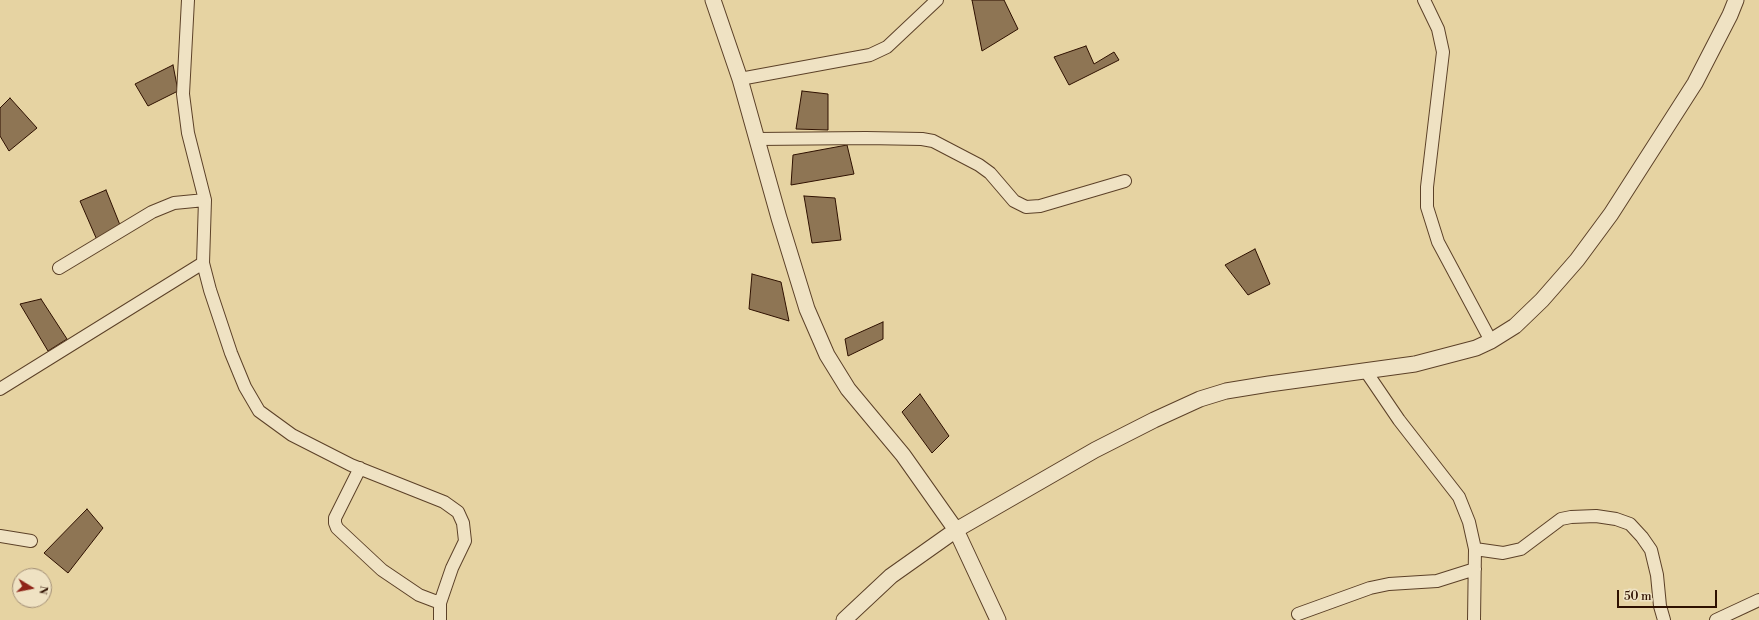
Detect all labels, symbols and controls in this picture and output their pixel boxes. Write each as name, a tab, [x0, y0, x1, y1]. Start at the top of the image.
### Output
north arrow	[12, 568, 52, 608]
scale bar	[1619, 582, 1719, 608]
text: N	[35, 584, 50, 595]
text: 50 m	[1624, 589, 1652, 604]

